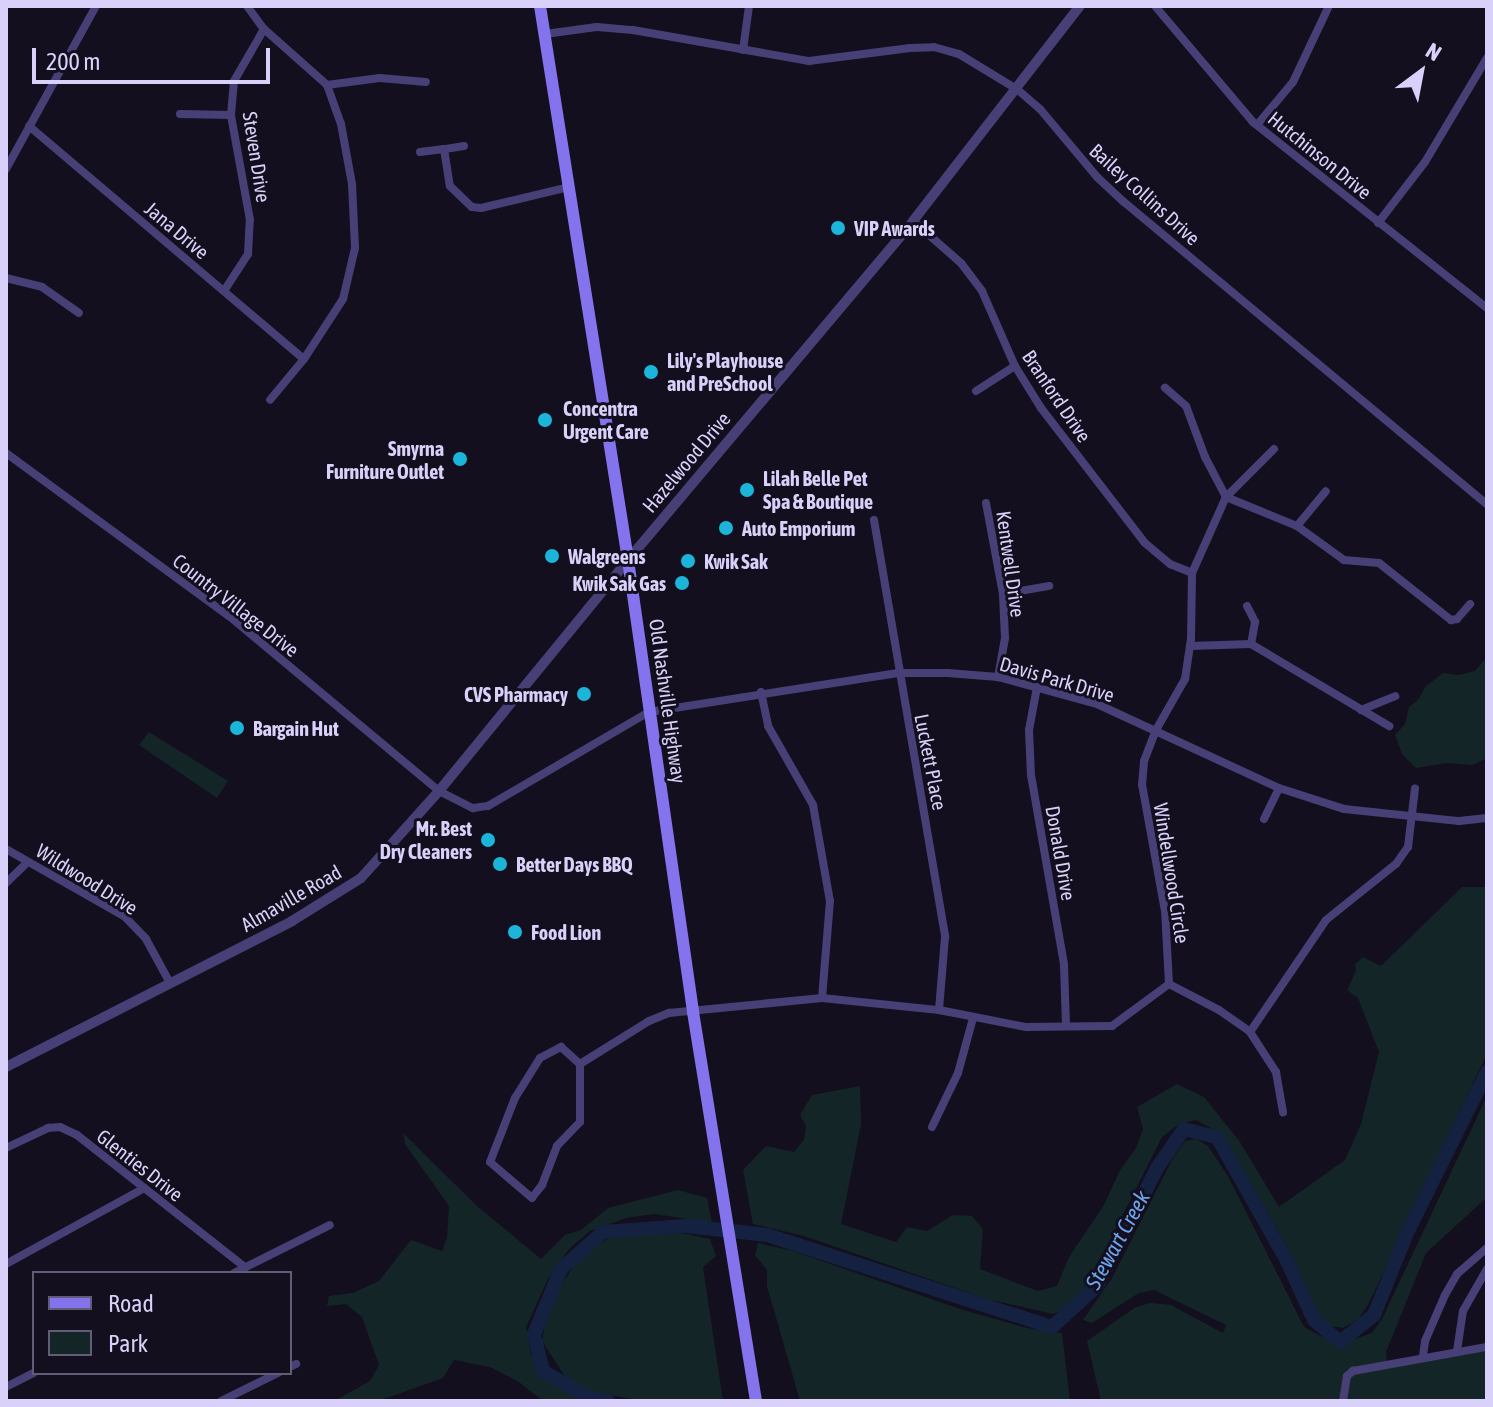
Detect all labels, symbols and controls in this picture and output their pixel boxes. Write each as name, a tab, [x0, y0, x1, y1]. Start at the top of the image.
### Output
scale bar	[36, 32, 274, 82]
north arrow	[1381, 32, 1461, 112]
text: N	[1421, 37, 1446, 66]
text: 200 m	[46, 48, 100, 75]
street label: Hutchinson Drive	[1264, 106, 1376, 204]
street label: Steven Drive	[238, 110, 276, 204]
street label: Bailey Collins Drive	[1085, 138, 1205, 250]
street label: Jana Drive	[140, 196, 214, 264]
place label: VIP Awards	[854, 216, 935, 240]
marker: VIP Awards	[829, 219, 847, 237]
street label: Branford Drive	[1017, 345, 1097, 447]
place label: Lily's Playhouse and PreSchool	[667, 348, 783, 395]
marker: Lily's Playhouse and PreSchool	[642, 363, 660, 381]
place label: Concentra Urgent Care	[563, 396, 649, 443]
street label: Hazelwood Drive	[637, 407, 735, 517]
marker: Concentra Urgent Care	[534, 409, 556, 431]
place label: Smyrna Furniture Outlet	[326, 436, 444, 483]
marker: Smyrna Furniture Outlet	[451, 450, 469, 468]
place label: Lilah Belle Pet Spa & Boutique	[763, 466, 873, 513]
marker: Lilah Belle Pet Spa & Boutique	[738, 481, 756, 499]
street label: Kentwell Drive	[992, 509, 1030, 619]
place label: Auto Emporium	[742, 516, 856, 540]
marker: Auto Emporium	[717, 519, 735, 537]
place label: Walgreens	[568, 544, 646, 568]
marker: Walgreens	[543, 547, 561, 565]
street label: Country Village Drive	[168, 548, 304, 662]
place label: Kwik Sak	[704, 549, 768, 573]
marker: Kwik Sak	[679, 552, 697, 570]
place label: Kwik Sak Gas	[573, 571, 666, 595]
marker: Kwik Sak Gas	[673, 574, 691, 592]
street label: Old Nashville Highway	[645, 617, 691, 785]
street label: Davis Park Drive	[997, 651, 1117, 707]
place label: CVS Pharmacy	[464, 682, 568, 706]
marker: CVS Pharmacy	[575, 685, 593, 703]
street label: Luckett Place	[910, 712, 952, 812]
place label: Bargain Hut	[253, 716, 339, 740]
marker: Bargain Hut	[228, 719, 246, 737]
street label: Windellwood Circle	[1149, 801, 1195, 945]
street label: Donald Drive	[1041, 804, 1081, 902]
place label: Mr. Best Dry Cleaners	[380, 816, 472, 863]
marker: Mr. Best Dry Cleaners	[479, 831, 497, 849]
street label: Wildwood Drive	[32, 838, 142, 920]
place label: Better Days BBQ	[516, 852, 633, 876]
marker: Better Days BBQ	[491, 855, 509, 873]
street label: Almaville Road	[236, 860, 346, 936]
place label: Food Lion	[531, 920, 601, 944]
marker: Food Lion	[506, 923, 524, 941]
street label: Glenties Drive	[92, 1124, 188, 1206]
water label: Stewart Creek	[1080, 1186, 1156, 1294]
legend	[32, 1271, 292, 1375]
text: Road	[108, 1290, 154, 1317]
text: Park	[108, 1330, 148, 1357]

